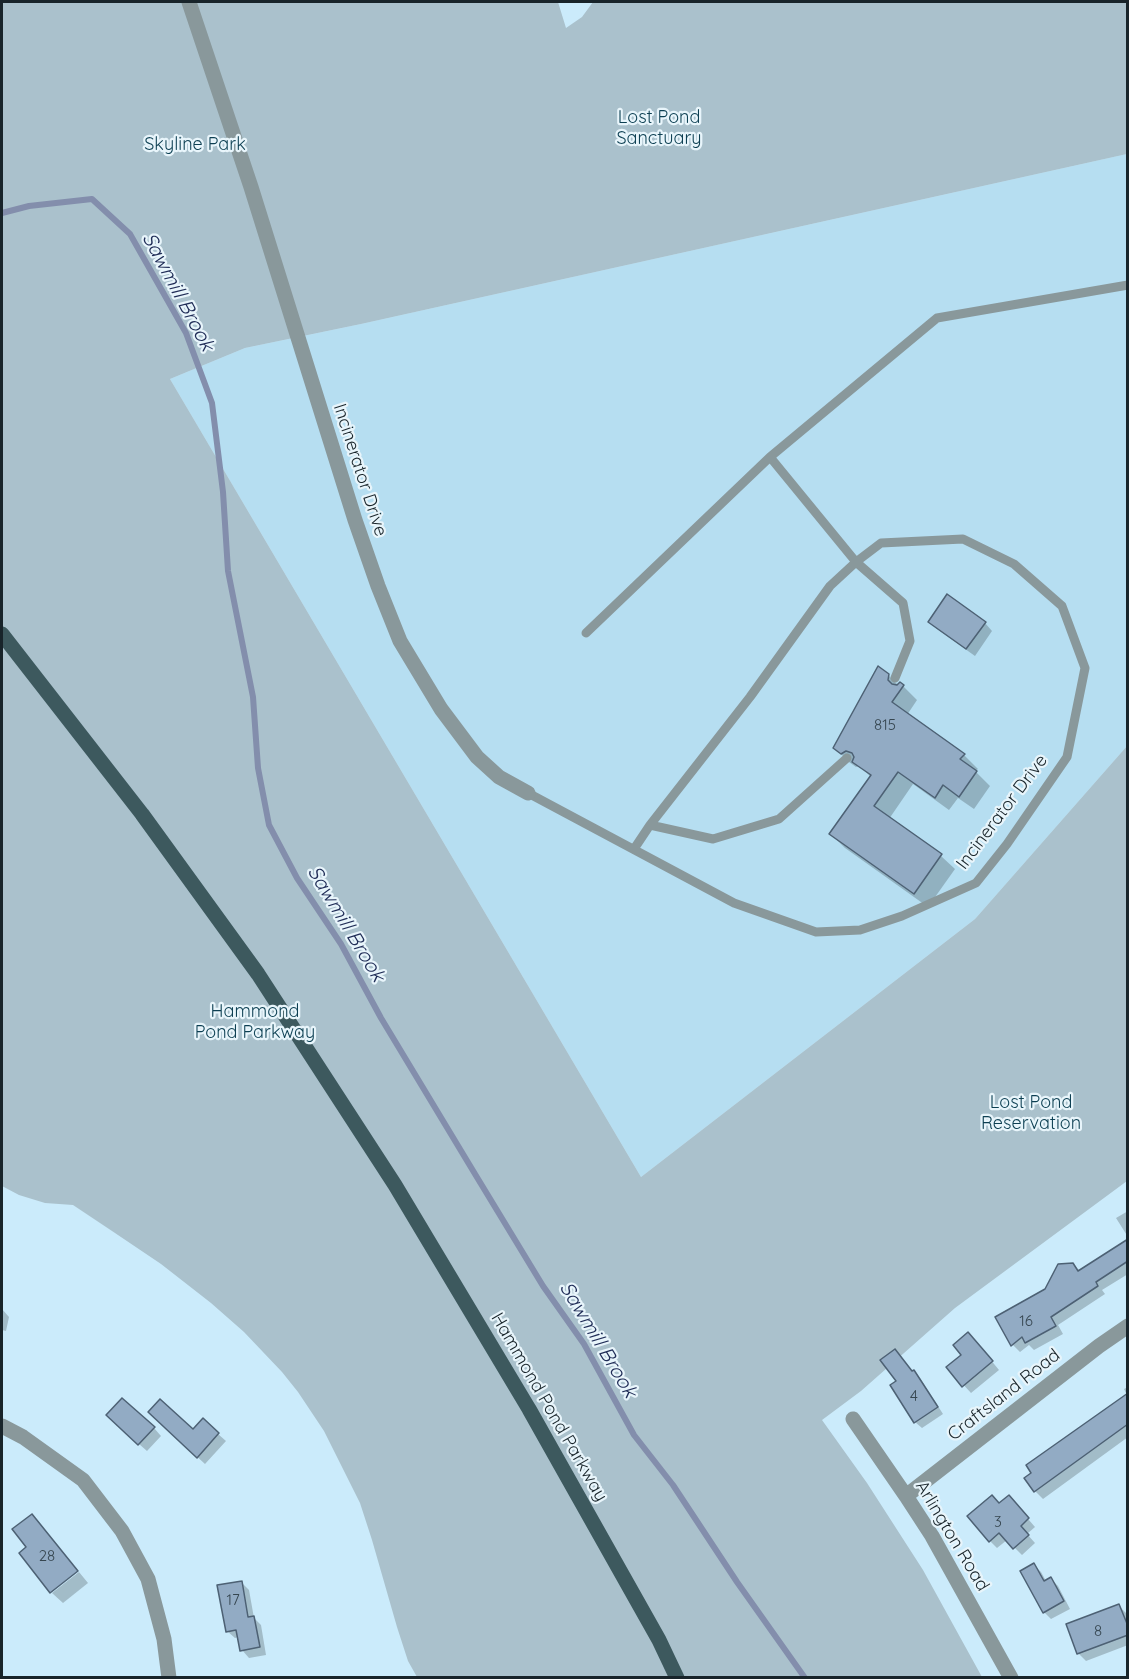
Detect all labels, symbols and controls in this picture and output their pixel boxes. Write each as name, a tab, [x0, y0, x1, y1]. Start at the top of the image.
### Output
park label: Lost Pond Sanctuary	[616, 107, 702, 150]
park label: Skyline Park	[144, 134, 246, 156]
water label: Sawmill Brook	[137, 229, 219, 355]
street label: Incinerator Drive	[328, 401, 392, 539]
house number: 815	[874, 716, 896, 734]
street label: Incinerator Drive	[952, 750, 1052, 874]
water label: Sawmill Brook	[302, 862, 390, 986]
park label: Hammond Pond Parkway	[195, 1001, 315, 1044]
park label: Lost Pond Reservation	[981, 1092, 1081, 1134]
water label: Sawmill Brook	[554, 1278, 642, 1402]
street label: Hammond Pond Parkway	[486, 1309, 612, 1505]
house number: 16	[1019, 1312, 1033, 1330]
street label: Craftsland Road	[943, 1344, 1065, 1446]
house number: 4	[910, 1387, 918, 1405]
street label: Arlington Road	[911, 1477, 993, 1595]
house number: 3	[994, 1513, 1002, 1531]
house number: 28	[39, 1547, 55, 1565]
house number: 17	[226, 1591, 240, 1609]
house number: 8	[1094, 1622, 1102, 1640]

